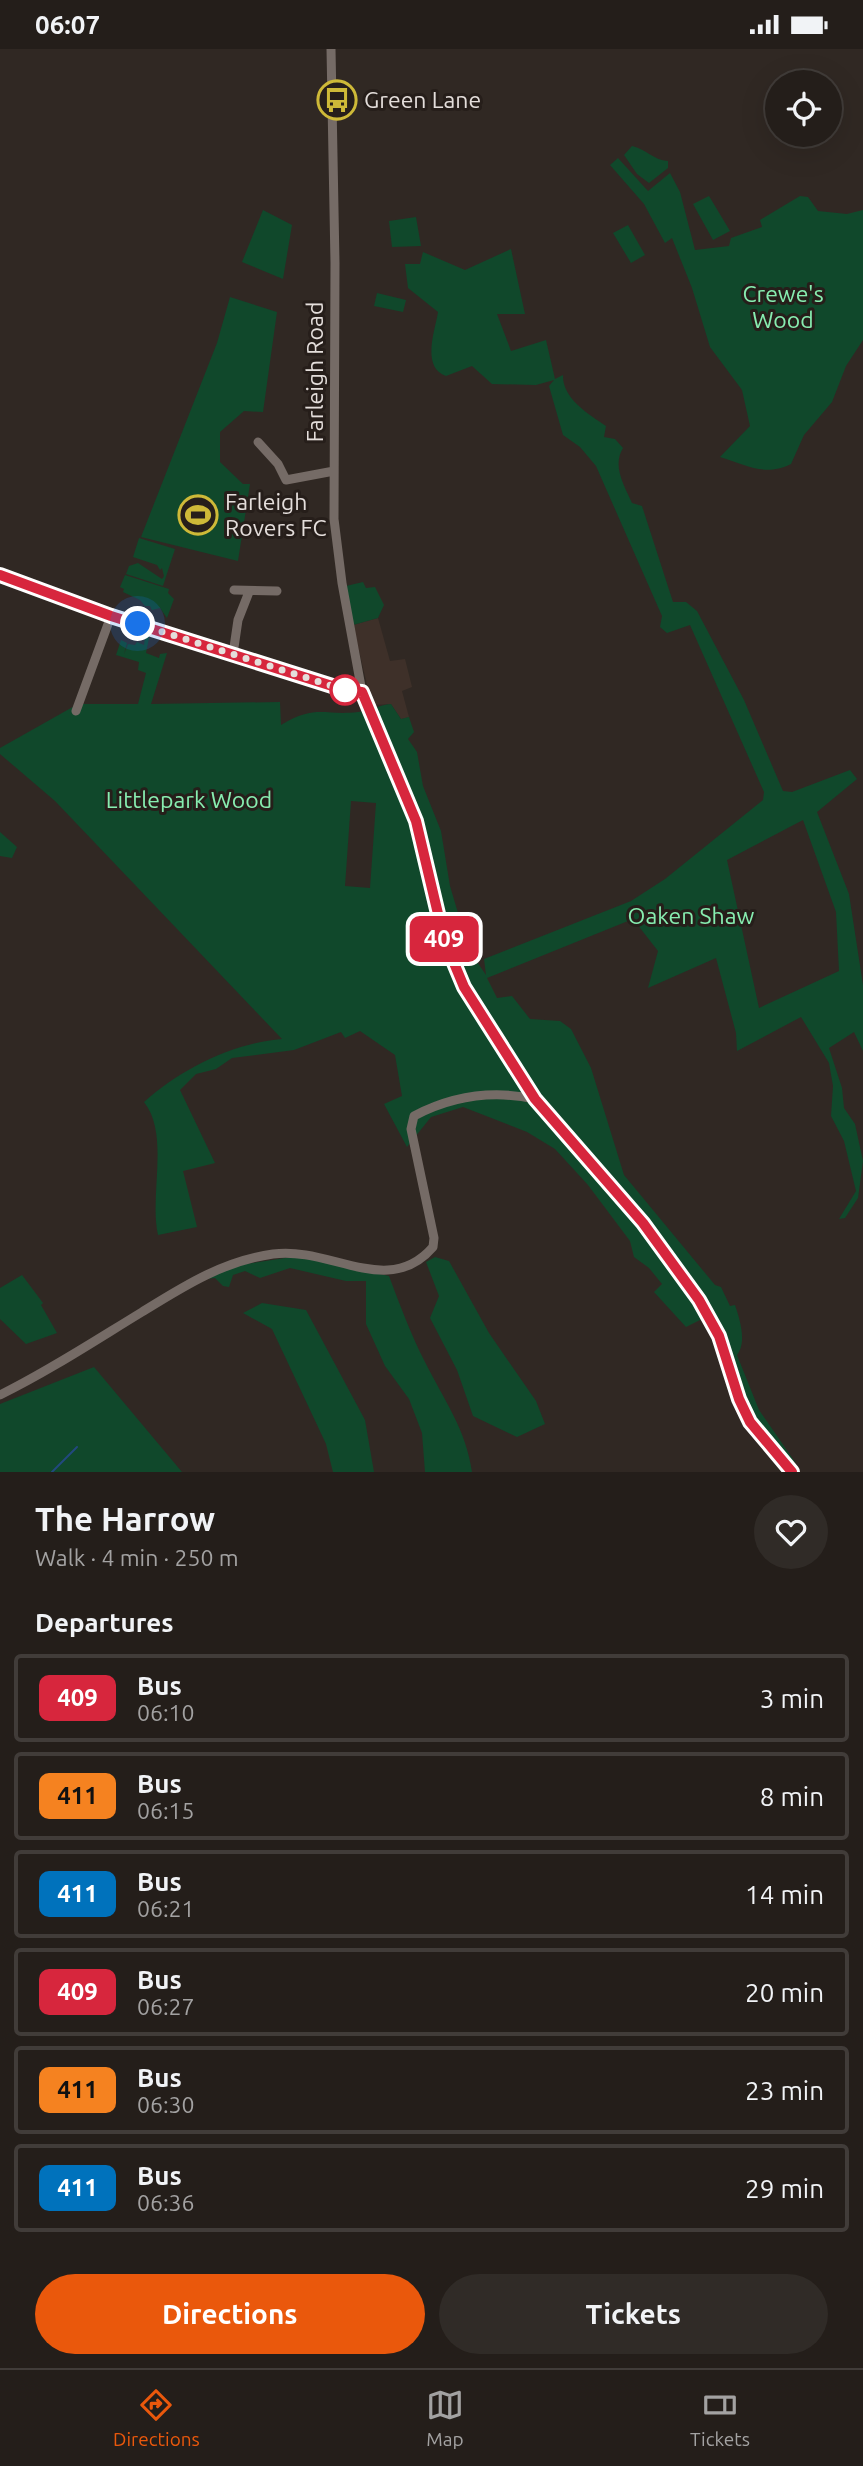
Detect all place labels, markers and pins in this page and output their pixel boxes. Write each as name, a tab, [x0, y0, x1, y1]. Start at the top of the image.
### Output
bus stop icon: Green Lane	[316, 79, 358, 121]
place label: Green Lane	[364, 87, 481, 112]
place label: Farleigh Rovers FC	[225, 489, 327, 540]
sports icon: Farleigh Rovers FC	[177, 494, 219, 536]
unlabelled marker	[330, 675, 360, 705]

